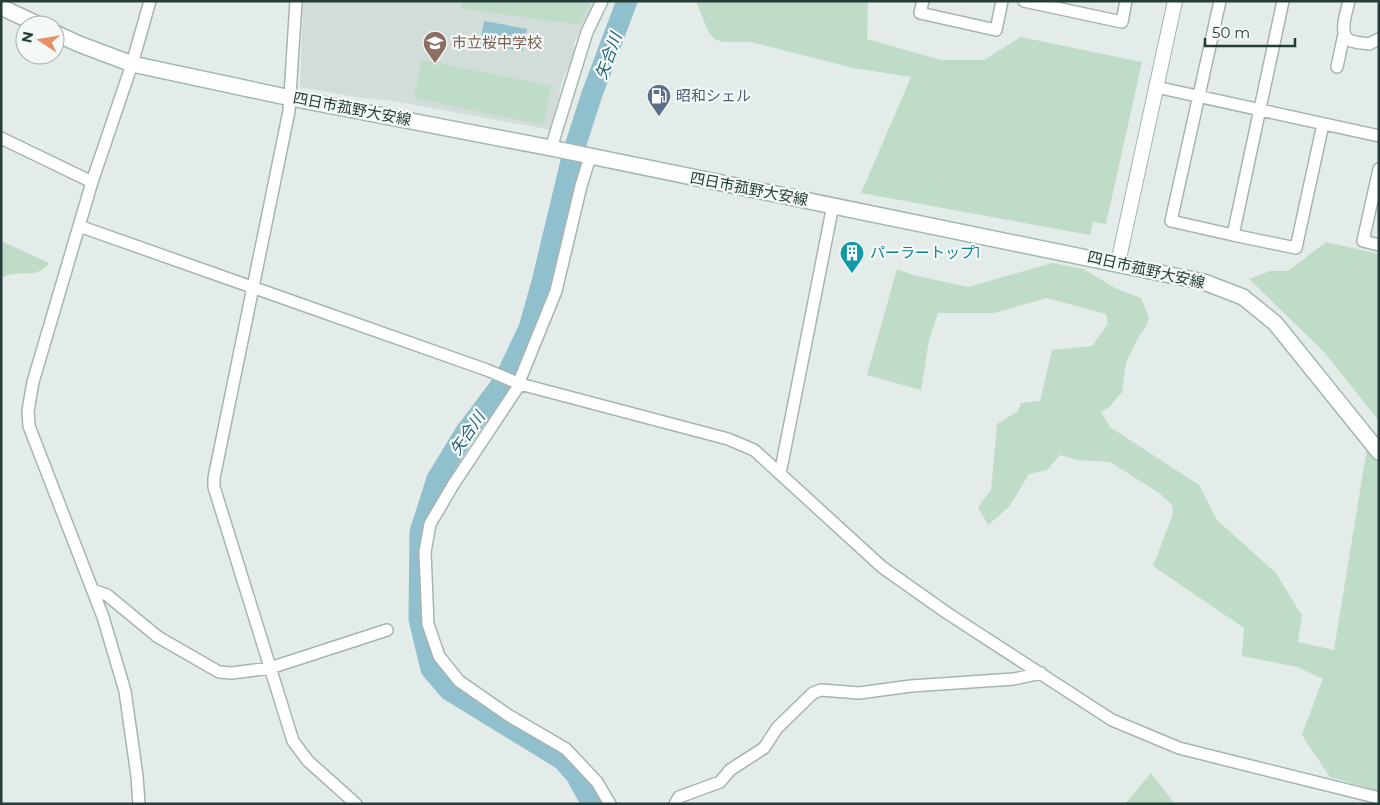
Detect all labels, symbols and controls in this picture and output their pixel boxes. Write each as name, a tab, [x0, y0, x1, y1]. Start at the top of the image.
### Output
north arrow	[15, 15, 65, 65]
scale bar	[1205, 15, 1295, 47]
text: 50 m	[1212, 23, 1250, 42]
water label: 矢合川	[591, 28, 626, 82]
text: N	[17, 30, 37, 45]
school or university icon: 市立桜中学校	[422, 30, 448, 64]
place label: 市立桜中学校	[452, 33, 542, 52]
fuel station icon: 昭和シェル	[646, 83, 672, 117]
place label: 昭和シェル	[676, 86, 751, 105]
street label: 四日市菰野大安線	[291, 88, 413, 129]
street label: 四日市菰野大安線	[688, 168, 810, 209]
building icon: パーラートップ1	[839, 240, 865, 274]
place label: パーラートップ1	[870, 243, 980, 262]
street label: 四日市菰野大安線	[1086, 247, 1207, 292]
water label: 矢合川	[446, 406, 490, 458]

